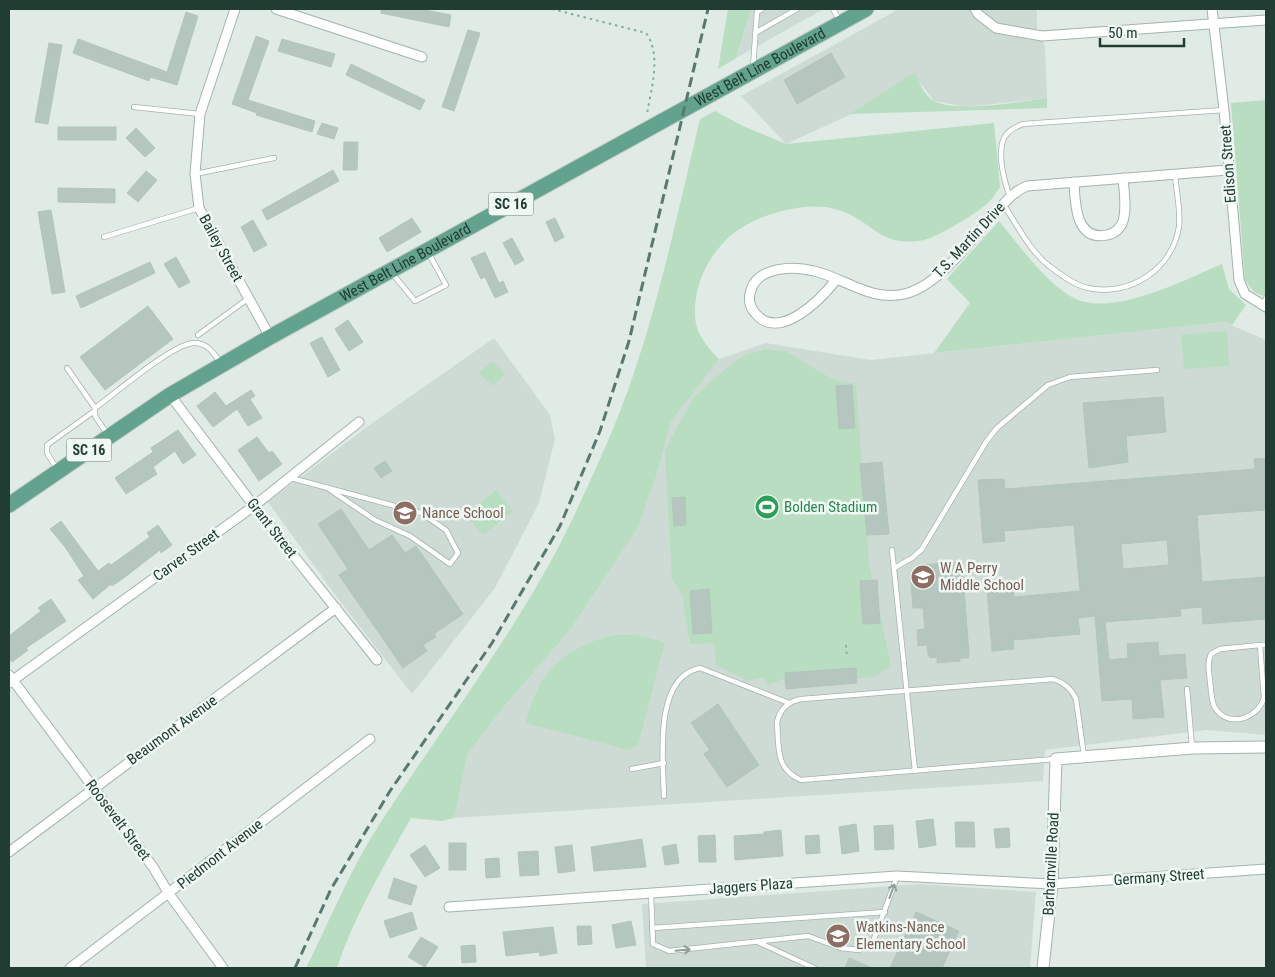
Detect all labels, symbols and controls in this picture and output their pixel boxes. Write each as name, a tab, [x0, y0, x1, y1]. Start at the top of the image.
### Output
scale bar	[1100, 15, 1184, 47]
street label: West Belt Line Boulevard	[691, 24, 829, 111]
text: 50 m	[1108, 24, 1138, 42]
street label: Edison Street	[1216, 124, 1240, 204]
road number: SC 16	[488, 192, 534, 215]
street label: T.S. Martin Drive	[929, 198, 1009, 282]
street label: Bailey Street	[195, 211, 247, 285]
street label: West Belt Line Boulevard	[337, 219, 474, 306]
road number: SC 16	[66, 438, 112, 462]
sports icon: Bolden Stadium	[754, 494, 780, 520]
street label: Grant Street	[243, 495, 301, 561]
place label: Bolden Stadium	[784, 498, 877, 516]
school or university icon: Nance School	[392, 500, 418, 526]
place label: Nance School	[422, 504, 504, 522]
street label: Carver Street	[150, 525, 222, 585]
place label: W A Perry Middle School	[940, 559, 1024, 594]
school or university icon: W A Perry Middle School	[910, 564, 936, 590]
street label: Beaumont Avenue	[124, 691, 220, 769]
street label: Roosevelt Street	[82, 776, 154, 864]
street label: Barhamville Road	[1039, 812, 1063, 916]
street label: Piedmont Avenue	[174, 815, 266, 893]
street label: Germany Street	[1113, 865, 1205, 889]
street label: Jaggers Plaza	[709, 874, 793, 898]
one-way arrow	[888, 883, 897, 899]
place label: Watkins-Nance Elementary School	[856, 918, 966, 953]
school or university icon: Watkins-Nance Elementary School	[825, 923, 851, 949]
one-way arrow	[675, 945, 691, 955]

